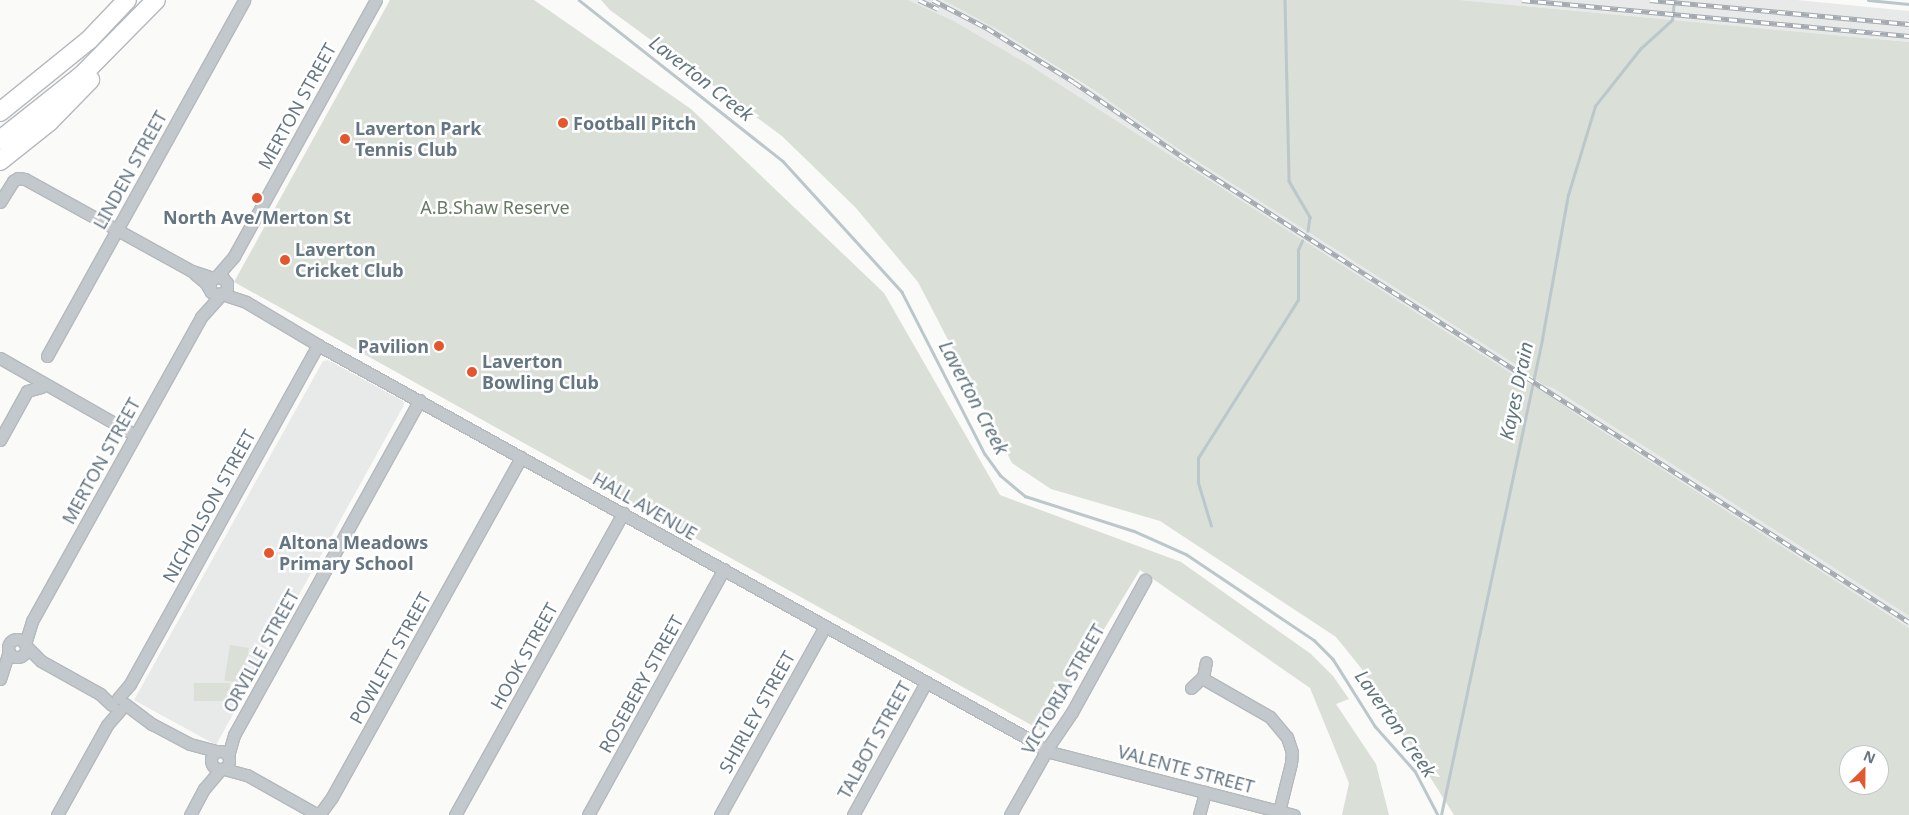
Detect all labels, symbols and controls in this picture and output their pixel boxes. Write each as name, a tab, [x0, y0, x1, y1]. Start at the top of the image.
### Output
water label: Laverton Creek	[645, 31, 757, 127]
street label: MERTON STREET	[253, 39, 341, 173]
street label: LINDEN STREET	[89, 107, 171, 233]
place label: Football Pitch	[573, 112, 696, 134]
marker: Football Pitch	[557, 117, 569, 129]
place label: Laverton Park Tennis Club	[355, 118, 482, 160]
marker: Laverton Park Tennis Club	[339, 133, 351, 145]
marker: North Ave/Merton St	[251, 192, 263, 204]
park label: A.B.Shaw Reserve	[420, 196, 570, 218]
place label: North Ave/Merton St	[163, 206, 351, 228]
place label: Laverton Cricket Club	[295, 239, 404, 282]
marker: Laverton Cricket Club	[279, 254, 291, 266]
place label: Pavilion	[358, 335, 429, 357]
water label: Laverton Creek	[933, 337, 1013, 459]
marker: Pavilion	[433, 340, 445, 352]
water label: Kayes Drain	[1496, 340, 1538, 442]
place label: Laverton Bowling Club	[482, 351, 599, 394]
marker: Laverton Bowling Club	[466, 366, 478, 378]
street label: MERTON STREET	[57, 394, 145, 528]
street label: NICHOLSON STREET	[158, 426, 260, 586]
street label: HALL AVENUE	[589, 467, 701, 545]
place label: Altona Meadows Primary School	[279, 532, 428, 574]
marker: Altona Meadows Primary School	[263, 547, 275, 559]
street label: ORVILLE STREET	[218, 586, 304, 716]
street label: POWLETT STREET	[345, 588, 435, 728]
street label: HOOK STREET	[486, 599, 562, 713]
street label: ROSEBERY STREET	[594, 611, 688, 757]
street label: VICTORIA STREET	[1017, 620, 1109, 758]
street label: SHIRLEY STREET	[715, 647, 799, 777]
water label: Laverton Creek	[1350, 666, 1440, 782]
street label: TALBOT STREET	[833, 678, 915, 802]
street label: VALENTE STREET	[1115, 740, 1257, 798]
north arrow	[1839, 745, 1889, 795]
text: N	[1861, 746, 1879, 768]

